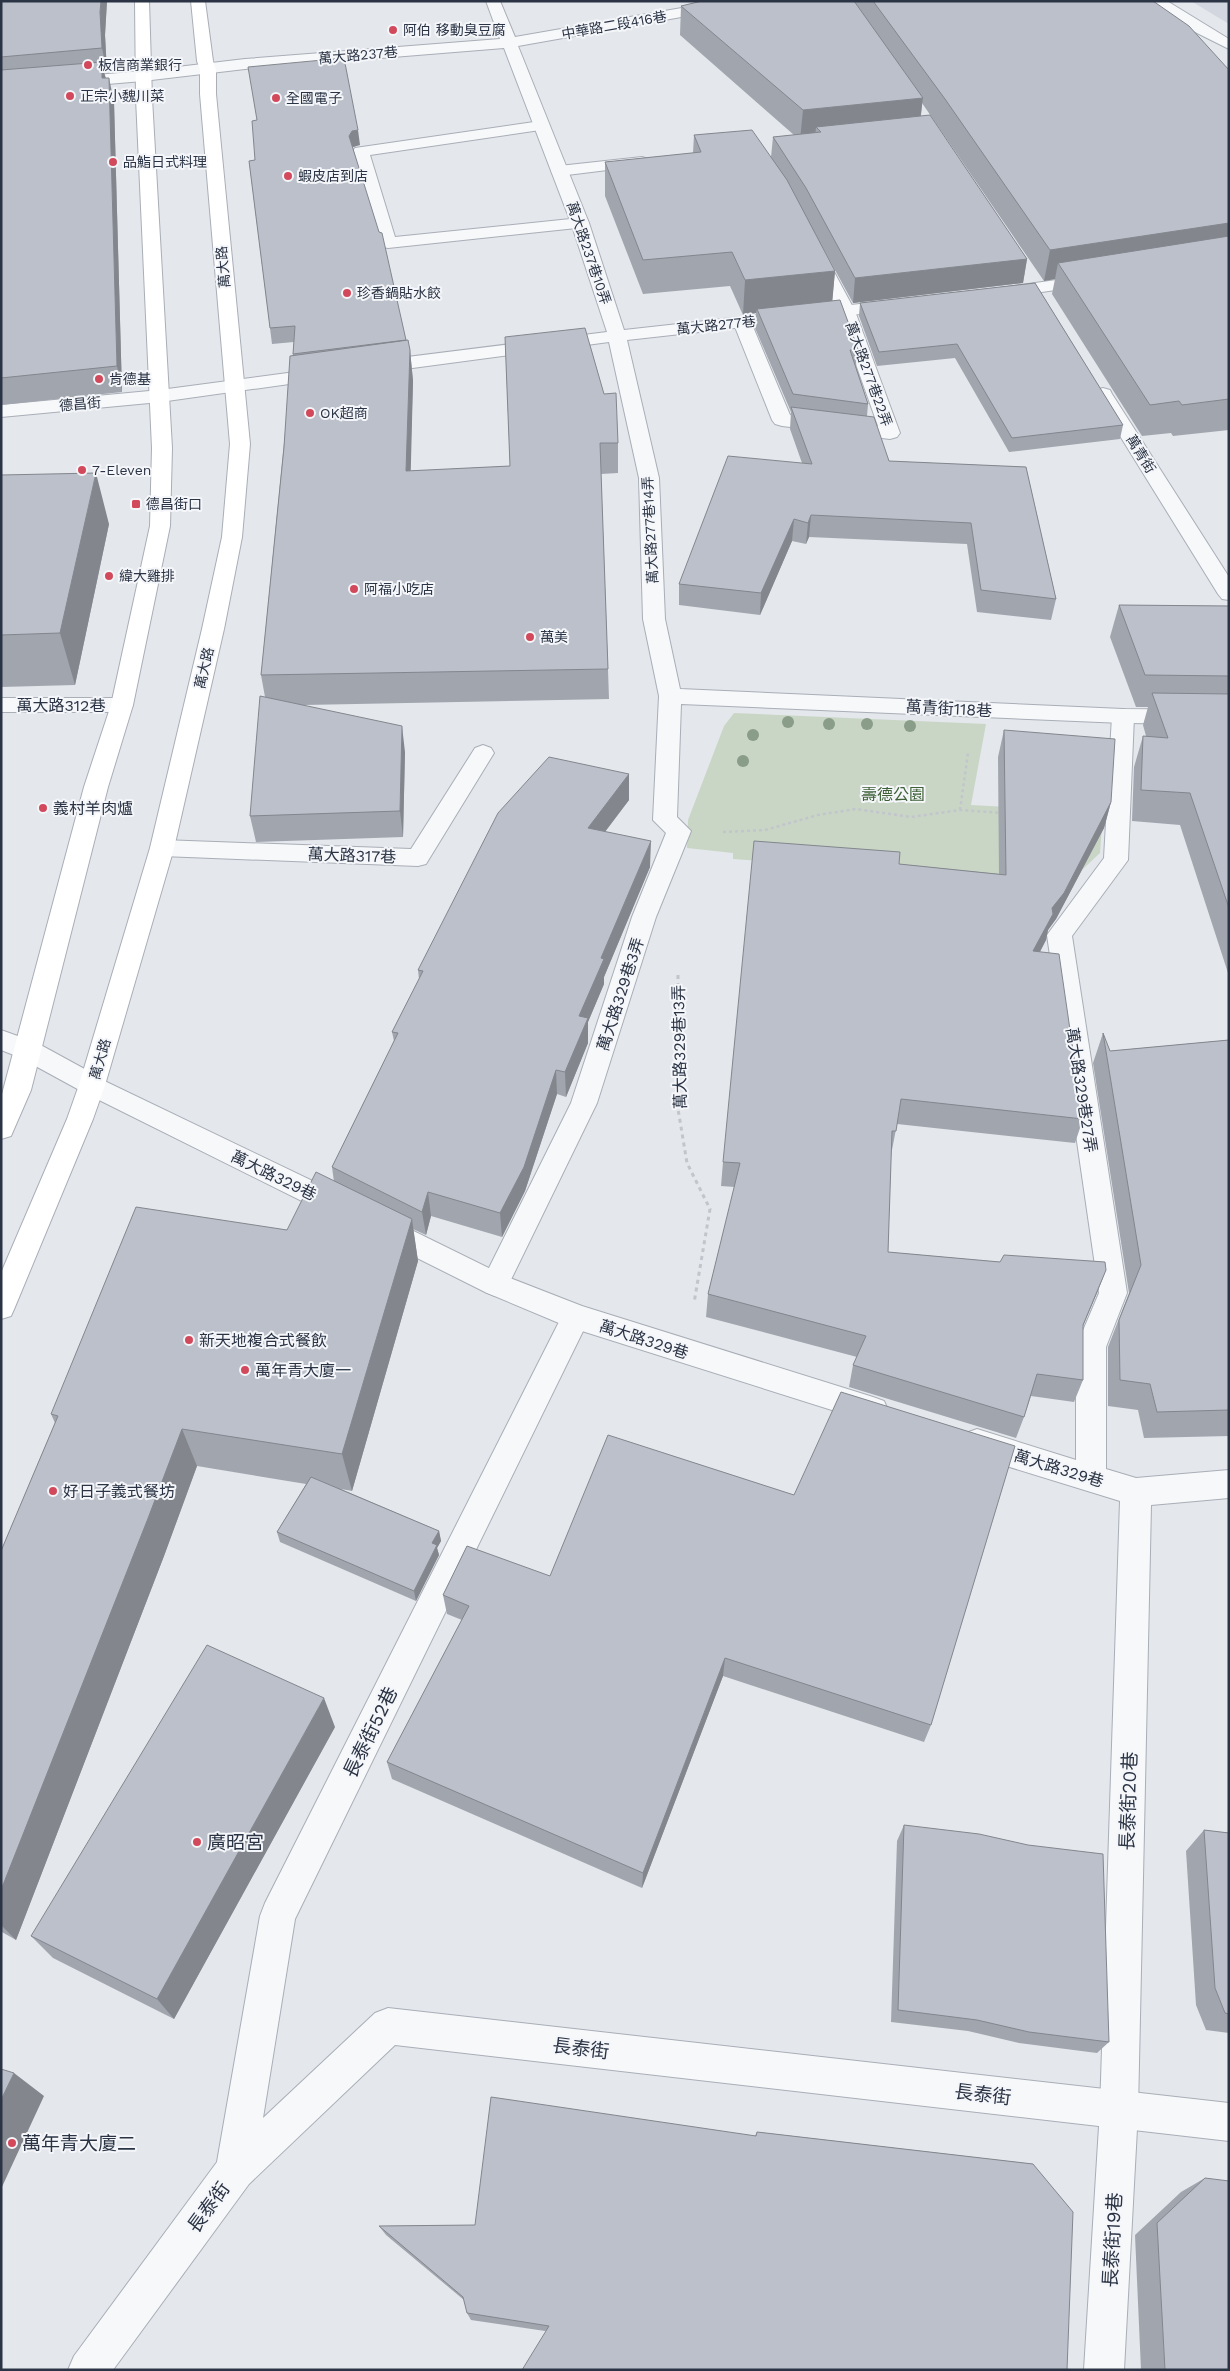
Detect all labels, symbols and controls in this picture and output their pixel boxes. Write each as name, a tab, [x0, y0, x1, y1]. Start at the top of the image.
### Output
street label: 中華路二段416巷	[560, 8, 668, 42]
place label: 阿伯 移動臭豆腐	[403, 22, 506, 38]
marker: 阿伯 移動臭豆腐	[387, 24, 399, 36]
street label: 萬大路237巷	[318, 44, 398, 66]
place label: 板信商業銀行	[98, 57, 182, 73]
marker: 板信商業銀行	[82, 59, 94, 71]
place label: 正宗小魏川菜	[80, 88, 164, 104]
marker: 正宗小魏川菜	[64, 90, 76, 102]
place label: 全國電子	[286, 90, 342, 106]
marker: 全國電子	[270, 92, 282, 104]
place label: 品鮨日式料理	[123, 154, 207, 170]
marker: 品鮨日式料理	[107, 156, 119, 168]
place label: 蝦皮店到店	[298, 168, 368, 184]
marker: 蝦皮店到店	[282, 170, 294, 182]
street label: 萬大路237巷10弄	[564, 199, 614, 307]
street label: 萬大路	[213, 245, 233, 289]
place label: 珍香鍋貼水餃	[357, 285, 441, 301]
marker: 珍香鍋貼水餃	[341, 287, 353, 299]
street label: 萬大路277巷	[676, 313, 756, 337]
street label: 萬大路277巷22弄	[843, 320, 895, 428]
place label: 肯德基	[109, 371, 151, 387]
marker: 肯德基	[93, 373, 105, 385]
street label: 德昌街	[58, 394, 102, 414]
place label: OK超商	[320, 405, 368, 421]
marker: OK超商	[304, 407, 316, 419]
street label: 萬青街	[1123, 432, 1159, 476]
place label: 7-Eleven	[92, 462, 151, 478]
marker: 7-Eleven	[76, 464, 88, 476]
street label: 萬大路277巷14弄	[639, 476, 661, 584]
place label: 德昌街口	[146, 496, 202, 512]
marker: 德昌街口	[130, 498, 142, 510]
place label: 緯大雞排	[119, 568, 175, 584]
marker: 緯大雞排	[103, 570, 115, 582]
place label: 阿福小吃店	[364, 581, 434, 597]
marker: 阿福小吃店	[348, 583, 360, 595]
place label: 萬美	[540, 629, 568, 645]
marker: 萬美	[524, 631, 536, 643]
street label: 萬大路	[191, 646, 217, 690]
street label: 萬大路312巷	[17, 696, 105, 715]
street label: 萬青街118巷	[905, 697, 993, 720]
park label: 壽德公園	[861, 785, 925, 804]
place label: 義村羊肉爐	[53, 799, 133, 818]
marker: 義村羊肉爐	[37, 802, 49, 814]
street label: 萬大路317巷	[307, 844, 397, 867]
street label: 萬大路329巷3弄	[593, 935, 648, 1053]
street label: 萬大路329巷13弄	[669, 985, 690, 1109]
street label: 萬大路329巷27弄	[1062, 1026, 1101, 1154]
street label: 萬大路	[87, 1037, 113, 1081]
street label: 萬大路329巷	[228, 1147, 320, 1204]
street label: 萬大路329巷	[597, 1316, 691, 1363]
place label: 新天地複合式餐飲	[199, 1331, 327, 1350]
marker: 新天地複合式餐飲	[183, 1334, 195, 1346]
place label: 萬年青大廈一	[255, 1361, 351, 1380]
marker: 萬年青大廈一	[239, 1364, 251, 1376]
street label: 萬大路329巷	[1012, 1446, 1106, 1491]
place label: 好日子義式餐坊	[63, 1482, 175, 1501]
marker: 好日子義式餐坊	[47, 1485, 59, 1497]
street label: 長泰街52巷	[339, 1683, 402, 1781]
street label: 長泰街20巷	[1115, 1751, 1142, 1851]
place label: 廣昭宮	[207, 1831, 264, 1854]
marker: 廣昭宮	[191, 1836, 203, 1848]
street label: 長泰街	[551, 2034, 611, 2063]
street label: 長泰街	[953, 2080, 1013, 2109]
place label: 萬年青大廈二	[22, 2132, 136, 2155]
marker: 萬年青大廈二	[6, 2137, 18, 2149]
street label: 長泰街	[182, 2177, 234, 2237]
street label: 長泰街19巷	[1099, 2192, 1126, 2288]

